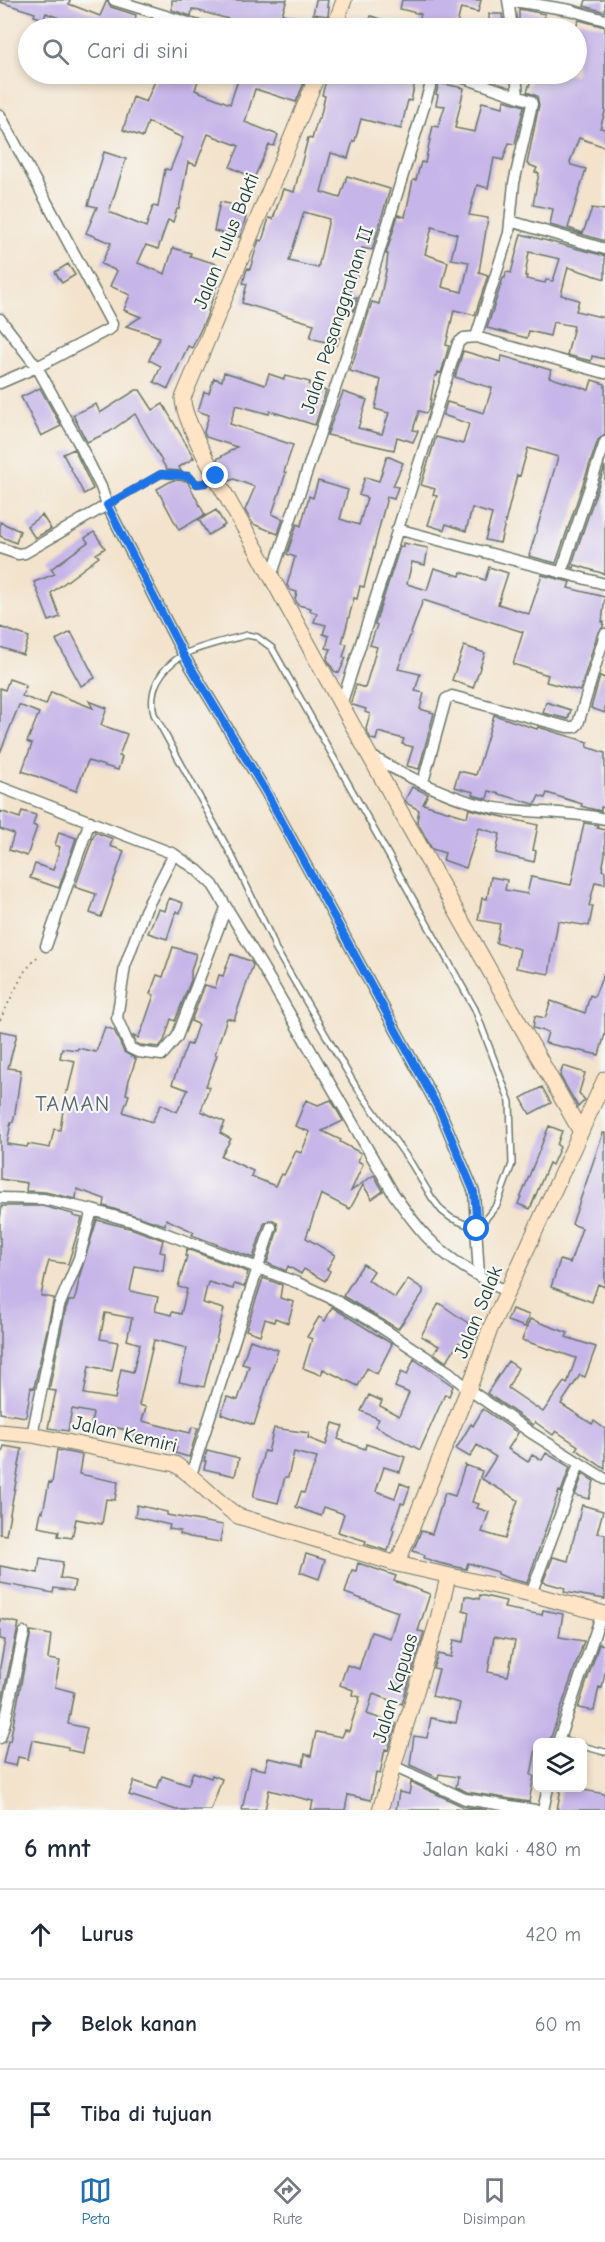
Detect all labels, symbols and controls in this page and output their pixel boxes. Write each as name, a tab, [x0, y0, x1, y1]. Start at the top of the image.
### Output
search box	[18, 18, 587, 84]
icon: search	[39, 35, 72, 68]
text: Cari di sini	[87, 38, 188, 64]
street label: Jalan Tulus Bakti	[188, 170, 264, 312]
street label: Jalan Pesanggrahan II	[296, 223, 378, 417]
route end	[202, 462, 228, 488]
district label: TAMAN	[35, 1091, 111, 1117]
route start	[463, 1215, 489, 1241]
street label: Jalan Salak	[449, 1262, 507, 1362]
street label: Jalan Kemiri	[70, 1411, 180, 1457]
street label: Jalan Kapuas	[367, 1631, 423, 1745]
map controls	[533, 1738, 587, 1792]
button: layers	[533, 1738, 587, 1792]
text: 6 mnt	[24, 1834, 90, 1864]
text: Jalan kaki · 480 m	[423, 1838, 581, 1861]
icon: ahead	[24, 1918, 57, 1951]
text: Lurus	[81, 1921, 133, 1947]
text: 420 m	[525, 1923, 581, 1946]
icon: right	[24, 2008, 57, 2041]
text: Belok kanan	[81, 2011, 197, 2037]
text: 60 m	[535, 2013, 581, 2036]
icon: arrive	[24, 2098, 57, 2131]
text: Tiba di tujuan	[81, 2101, 212, 2127]
tab: Peta	[79, 2174, 112, 2228]
tab: Rute	[271, 2174, 304, 2228]
tab: Disimpan	[463, 2174, 526, 2228]

